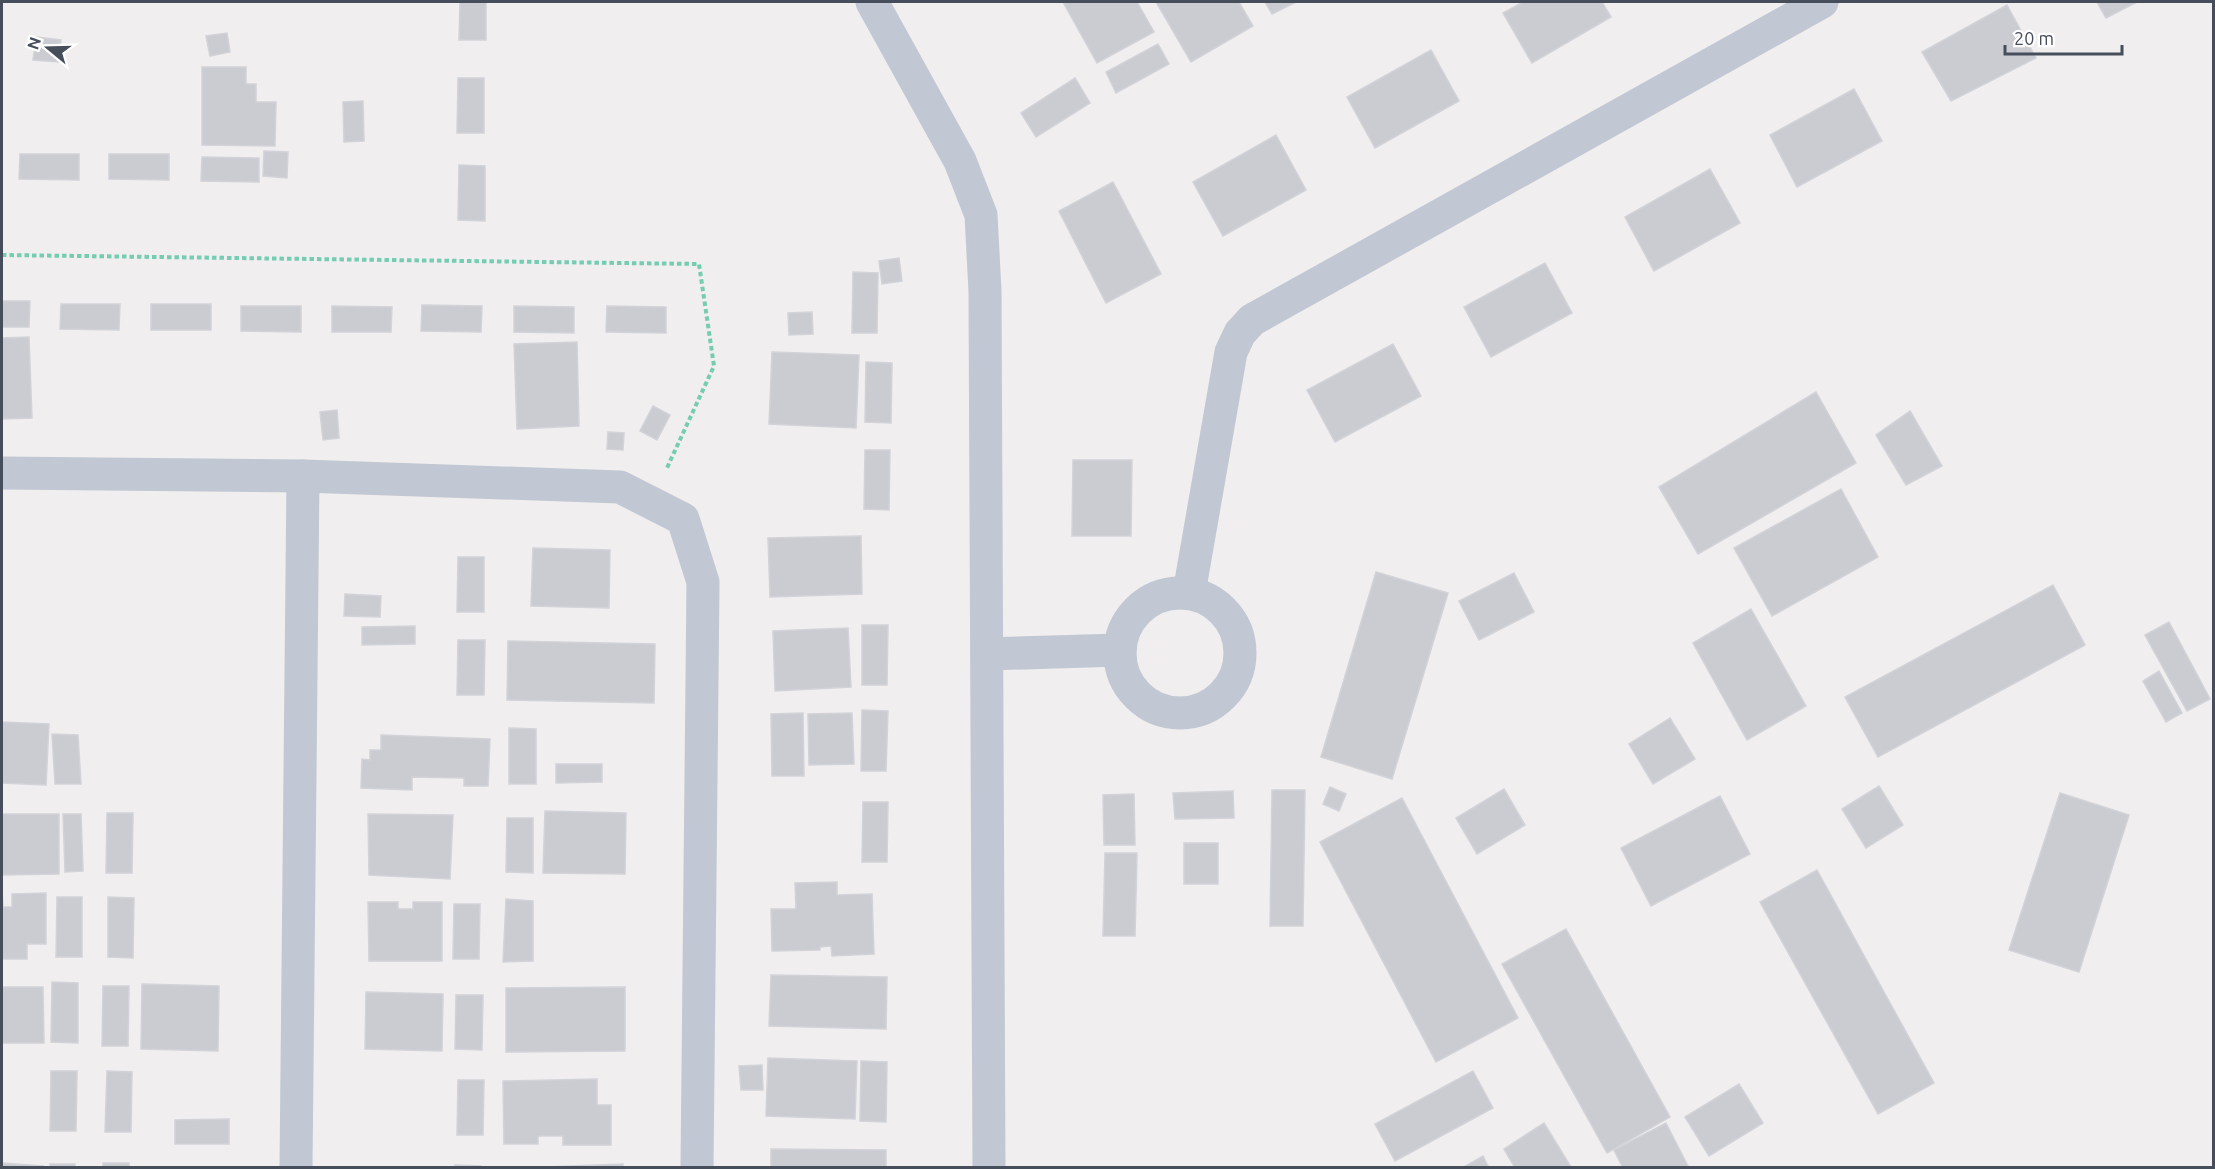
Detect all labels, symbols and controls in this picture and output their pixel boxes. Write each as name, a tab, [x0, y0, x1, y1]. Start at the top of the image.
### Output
north arrow	[18, 18, 78, 78]
scale bar	[2005, 18, 2122, 56]
text: 20 m	[2014, 28, 2054, 48]
text: N	[23, 35, 44, 52]

